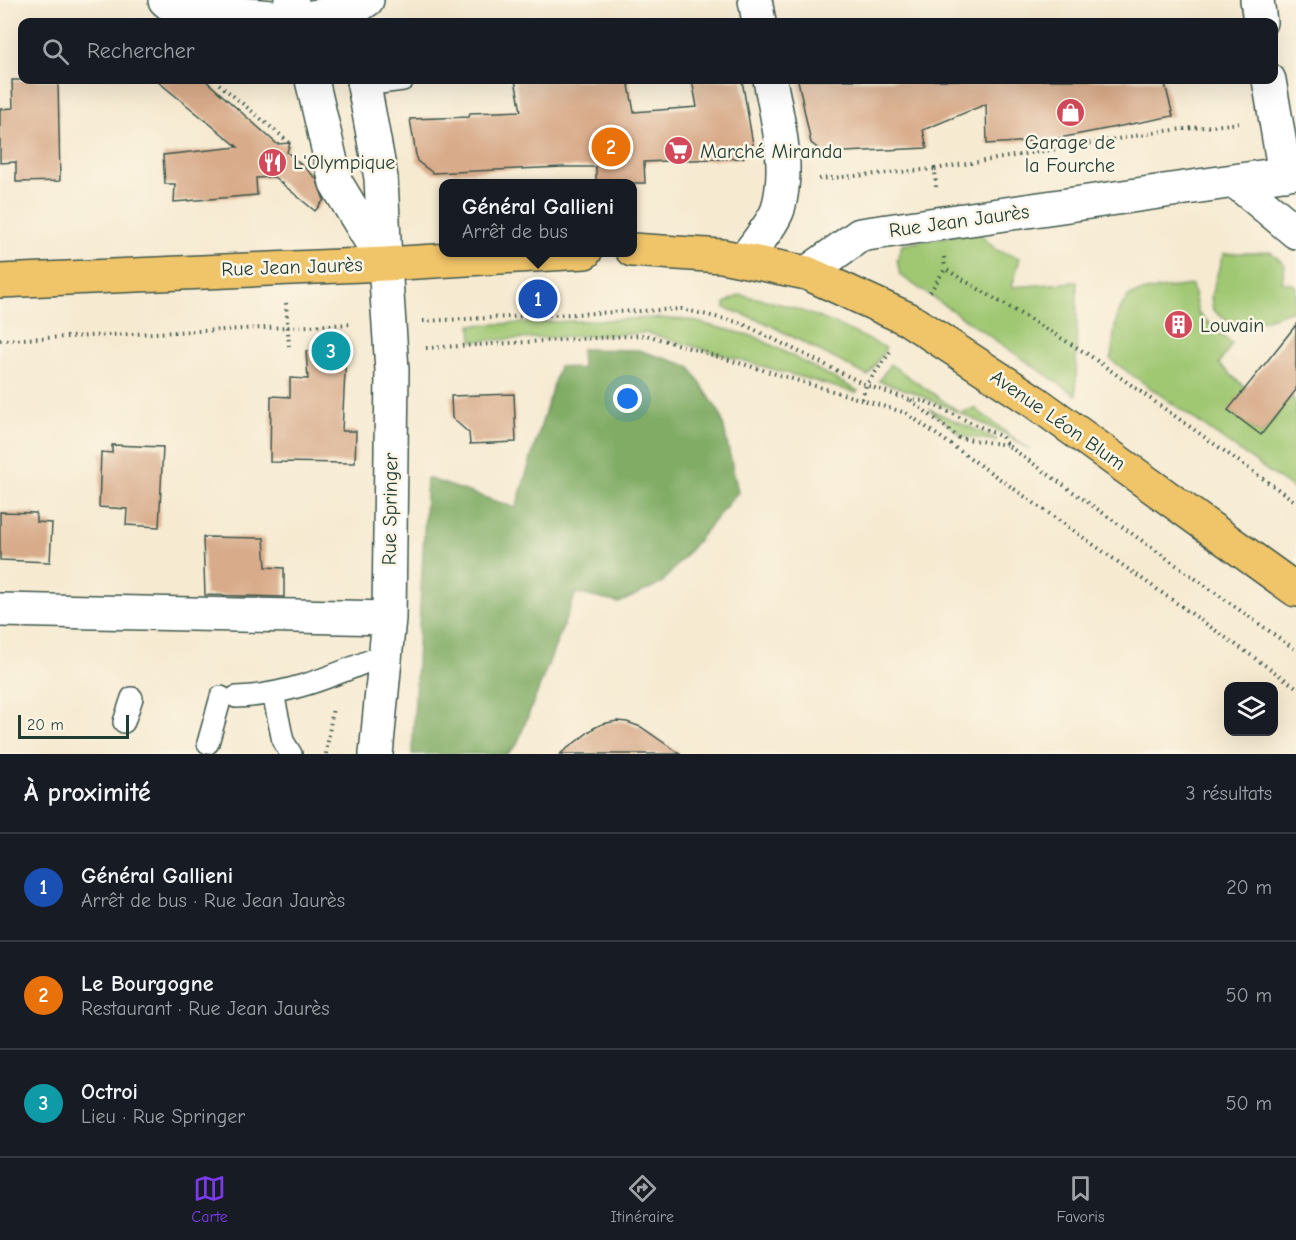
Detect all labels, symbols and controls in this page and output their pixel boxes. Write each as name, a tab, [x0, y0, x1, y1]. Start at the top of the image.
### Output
search box	[18, 18, 1278, 84]
icon: search	[39, 35, 72, 68]
text: Rechercher	[87, 38, 195, 64]
shop icon: Garage de la Fourche	[1054, 96, 1086, 128]
pin: 2	[592, 124, 630, 170]
place label: Garage de la Fourche	[1025, 131, 1115, 177]
supermarket icon: Marché Miranda	[663, 135, 695, 167]
place label: Marché Miranda	[700, 140, 843, 163]
restaurant icon: L'Olympique	[256, 146, 288, 178]
place label: L'Olympique	[293, 151, 395, 174]
popup	[439, 179, 637, 257]
text: Général Gallieni	[462, 194, 614, 220]
street label: Rue Jean Jaurès	[887, 200, 1031, 242]
text: Arrêt de bus	[462, 220, 568, 243]
street label: Rue Jean Jaurès	[221, 253, 363, 281]
pin: 1	[518, 276, 558, 322]
building icon: Louvain	[1163, 309, 1195, 341]
place label: Louvain	[1200, 314, 1264, 337]
pin: 3	[312, 328, 350, 374]
street label: Avenue Léon Blum	[986, 365, 1130, 475]
your location	[613, 384, 642, 413]
street label: Rue Springer	[378, 452, 402, 565]
map controls	[1224, 682, 1278, 736]
button: layers	[1224, 682, 1278, 736]
scale bar	[18, 712, 129, 740]
text: 20 m	[27, 716, 64, 734]
text: À proximité	[24, 778, 151, 808]
text: 3 résultats	[1185, 782, 1272, 805]
text: Général Gallieni	[81, 863, 233, 889]
text: 1	[40, 876, 47, 899]
text: 20 m	[1226, 876, 1272, 899]
text: Arrêt de bus · Rue Jean Jaurès	[81, 889, 345, 912]
text: Le Bourgogne	[81, 971, 214, 997]
text: 2	[39, 984, 48, 1007]
text: 50 m	[1226, 984, 1272, 1007]
text: Restaurant · Rue Jean Jaurès	[81, 997, 330, 1020]
text: Octroi	[81, 1079, 138, 1105]
text: 3	[39, 1092, 48, 1115]
text: 50 m	[1226, 1092, 1272, 1115]
text: Lieu · Rue Springer	[81, 1105, 245, 1128]
tab: Carte	[191, 1172, 228, 1226]
tab: Itinéraire	[611, 1172, 674, 1226]
tab: Favoris	[1057, 1172, 1105, 1226]

